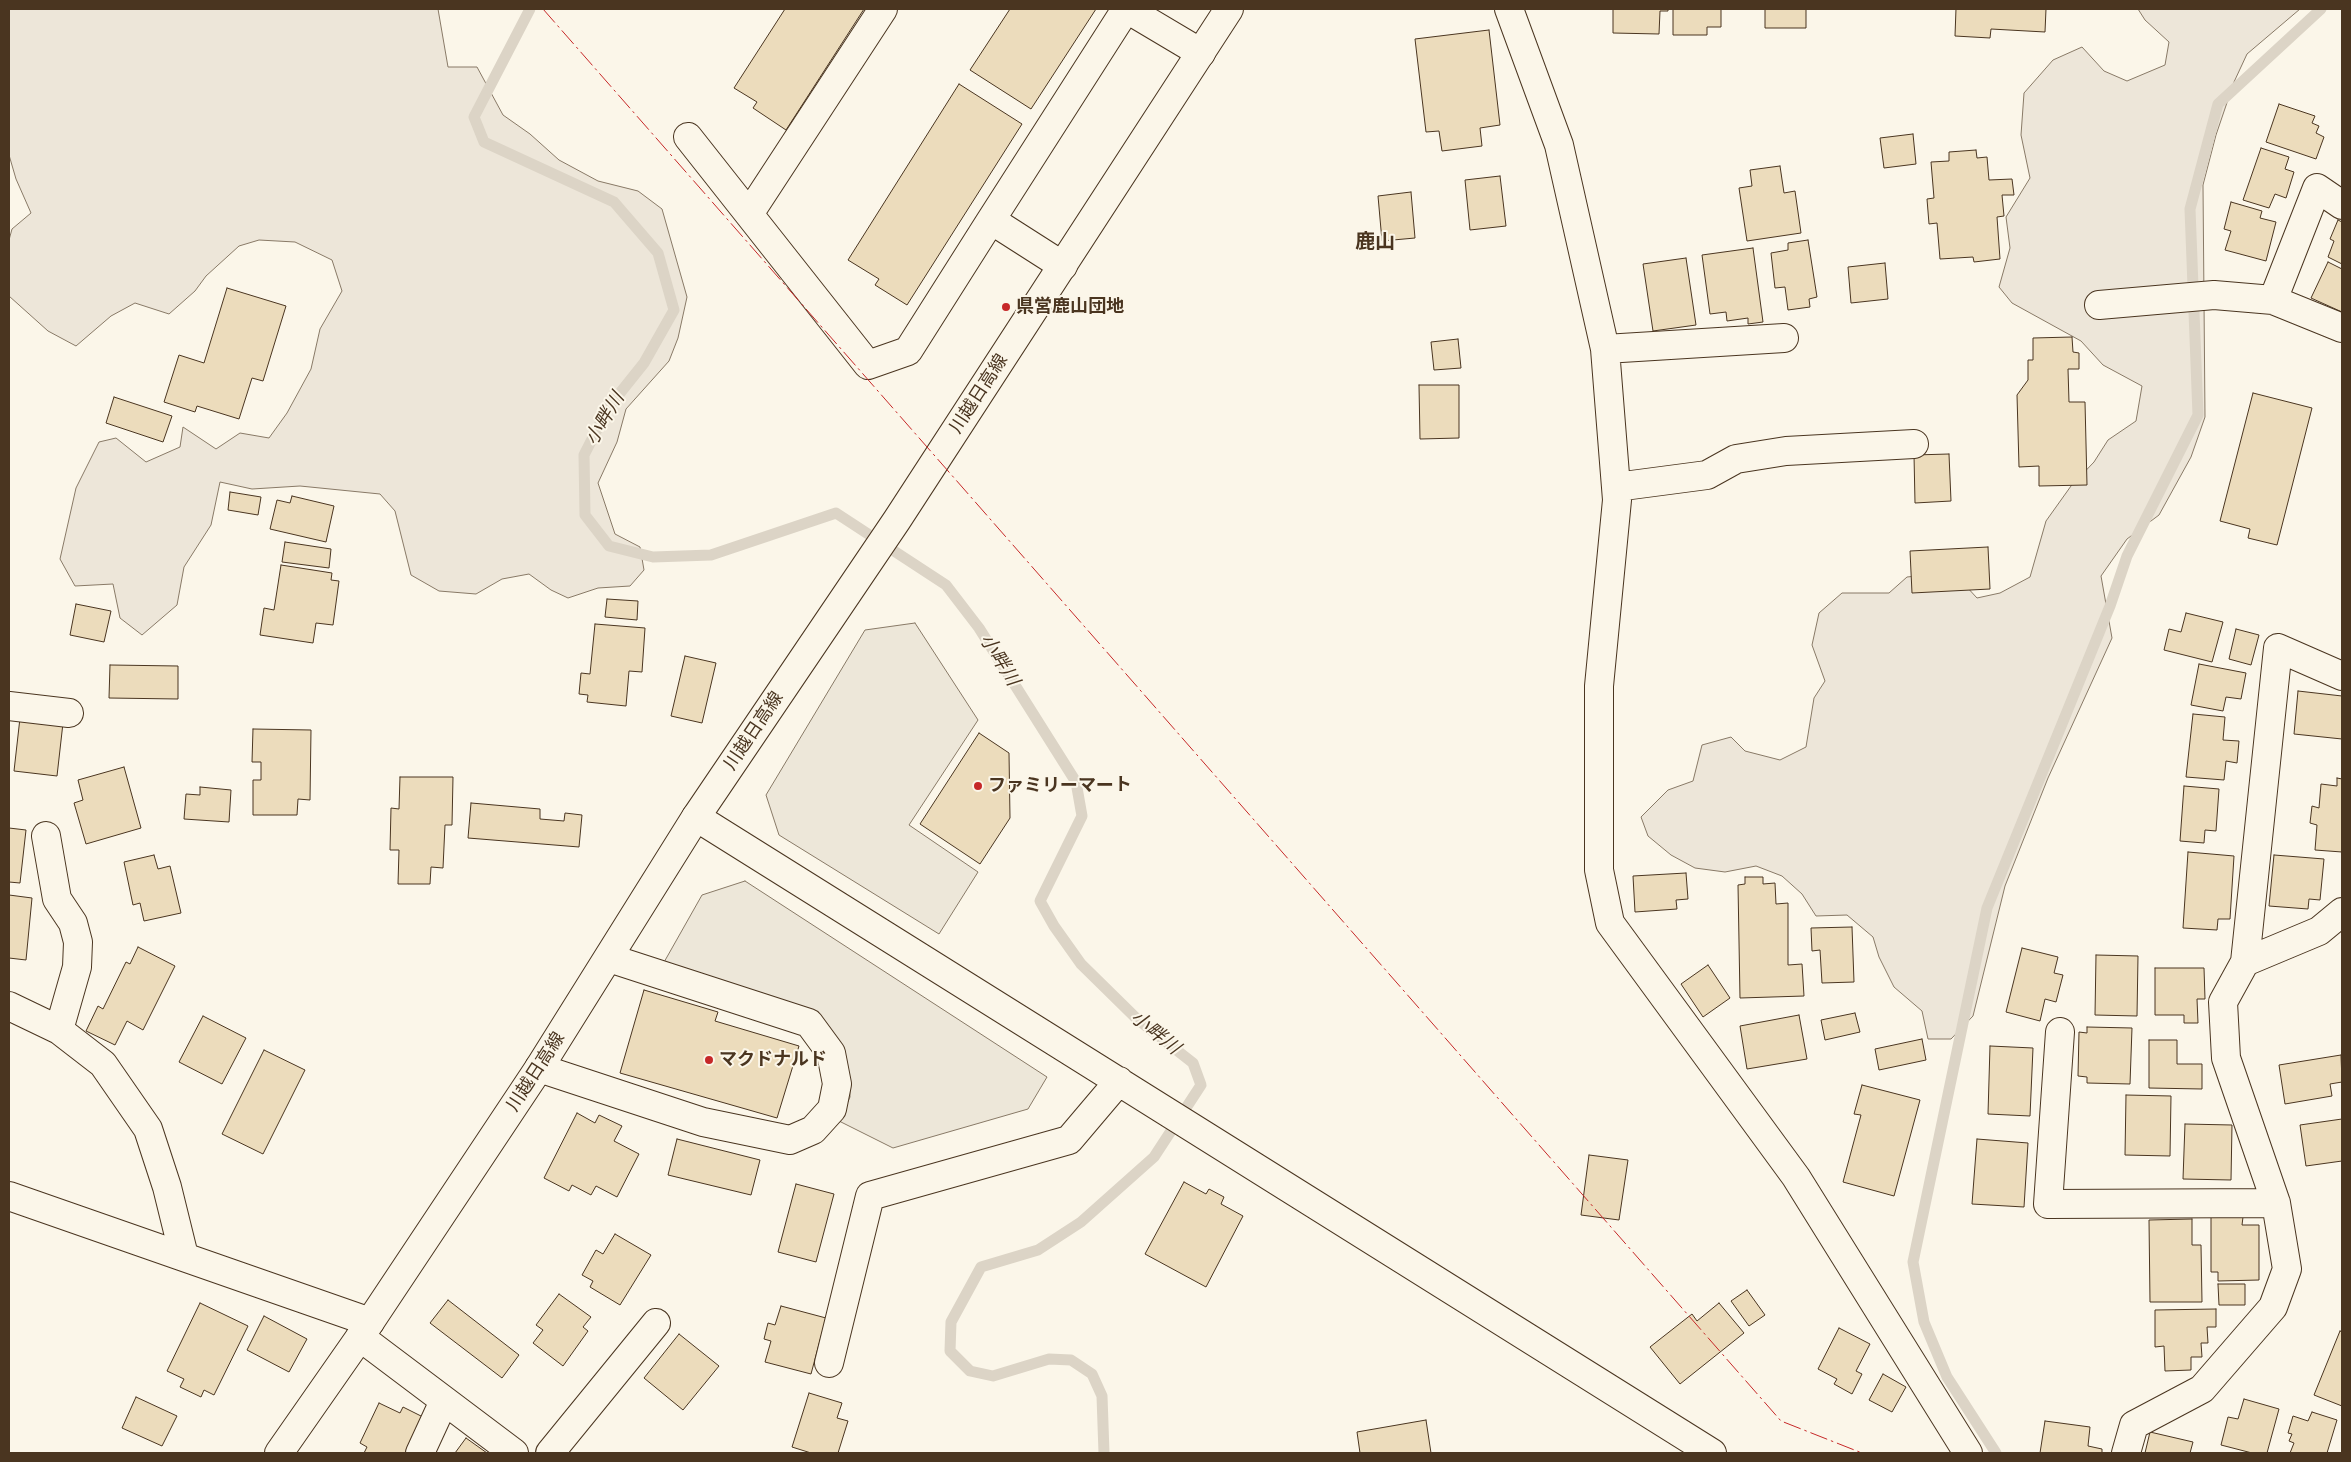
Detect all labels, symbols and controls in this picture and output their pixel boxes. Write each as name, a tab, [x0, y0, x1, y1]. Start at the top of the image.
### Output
district label: 鹿山	[1355, 230, 1395, 254]
place label: 県営鹿山団地	[1016, 296, 1124, 318]
marker: 県営鹿山団地	[1000, 301, 1012, 313]
street label: 川越日高線	[945, 350, 1013, 438]
water label: 小畔川	[581, 389, 629, 449]
water label: 小畔川	[974, 630, 1024, 690]
street label: 川越日高線	[720, 688, 788, 774]
place label: ファミリーマート	[988, 775, 1132, 797]
marker: ファミリーマート	[972, 780, 984, 792]
water label: 小畔川	[1126, 1006, 1184, 1060]
street label: 川越日高線	[502, 1028, 570, 1116]
place label: マクドナルド	[719, 1049, 827, 1071]
marker: マクドナルド	[703, 1054, 715, 1066]

